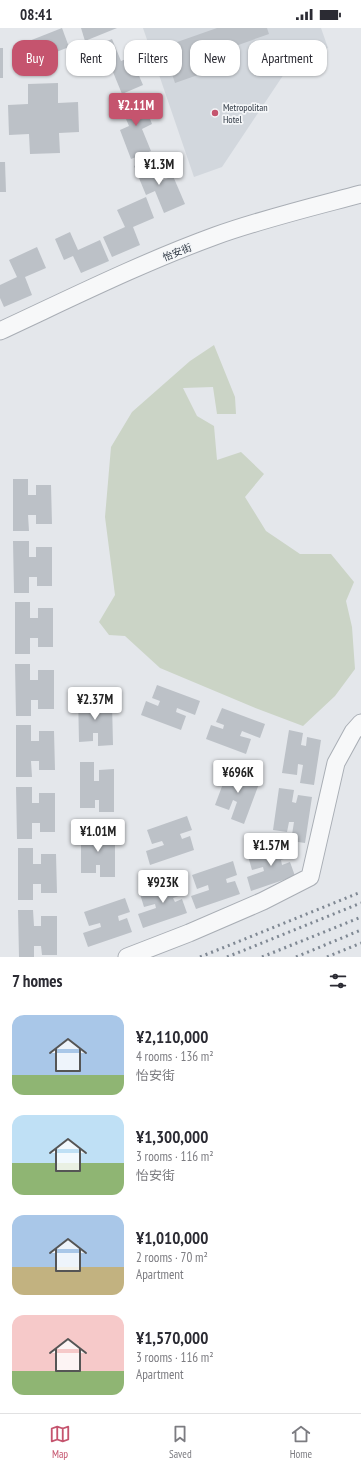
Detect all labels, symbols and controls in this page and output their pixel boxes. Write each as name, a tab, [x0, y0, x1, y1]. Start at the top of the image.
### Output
text: 08:41	[20, 5, 52, 24]
chip: Buy	[12, 40, 58, 76]
chip: Rent	[66, 40, 116, 76]
chip: Filters	[124, 40, 182, 76]
chip: New	[190, 40, 240, 76]
chip: Apartment	[248, 40, 327, 76]
pin: ¥2.11M	[103, 93, 169, 127]
text: ¥2.11M	[118, 97, 154, 114]
place label: Metropolitan Hotel	[223, 101, 268, 126]
marker: Metropolitan Hotel	[210, 108, 220, 118]
pin: ¥1.3M	[131, 152, 187, 186]
text: ¥1.3M	[144, 156, 174, 173]
street label: 怡安街	[161, 241, 194, 264]
pin: ¥2.37M	[62, 687, 128, 721]
text: ¥2.37M	[77, 691, 113, 708]
pin: ¥696K	[210, 760, 266, 794]
text: ¥696K	[222, 764, 254, 781]
pin: ¥1.01M	[65, 819, 131, 853]
text: ¥1.01M	[80, 823, 116, 840]
pin: ¥1.57M	[238, 833, 304, 867]
text: ¥1.57M	[253, 837, 289, 854]
pin: ¥923K	[135, 870, 191, 904]
text: ¥923K	[147, 874, 179, 891]
text: 7 homes	[12, 970, 63, 992]
icon: filters	[327, 970, 349, 992]
text: ¥2,110,000	[136, 1026, 208, 1048]
icon: home	[44, 1031, 92, 1079]
text: 4 rooms · 136 m²	[136, 1048, 214, 1065]
text: 怡安街	[136, 1067, 175, 1084]
text: ¥1,300,000	[136, 1126, 208, 1148]
icon: home	[44, 1131, 92, 1179]
text: 3 rooms · 116 m²	[136, 1148, 214, 1165]
text: 怡安街	[136, 1167, 175, 1184]
text: ¥1,010,000	[136, 1227, 208, 1249]
icon: home	[44, 1231, 92, 1279]
text: 2 rooms · 70 m²	[136, 1249, 208, 1266]
text: Apartment	[136, 1266, 184, 1283]
text: ¥1,570,000	[136, 1327, 208, 1349]
icon: home	[44, 1331, 92, 1379]
text: 3 rooms · 116 m²	[136, 1349, 214, 1366]
text: Apartment	[136, 1366, 184, 1383]
tab: Map	[49, 1423, 71, 1461]
tab: Saved	[169, 1423, 192, 1461]
tab: Home	[290, 1423, 312, 1461]

